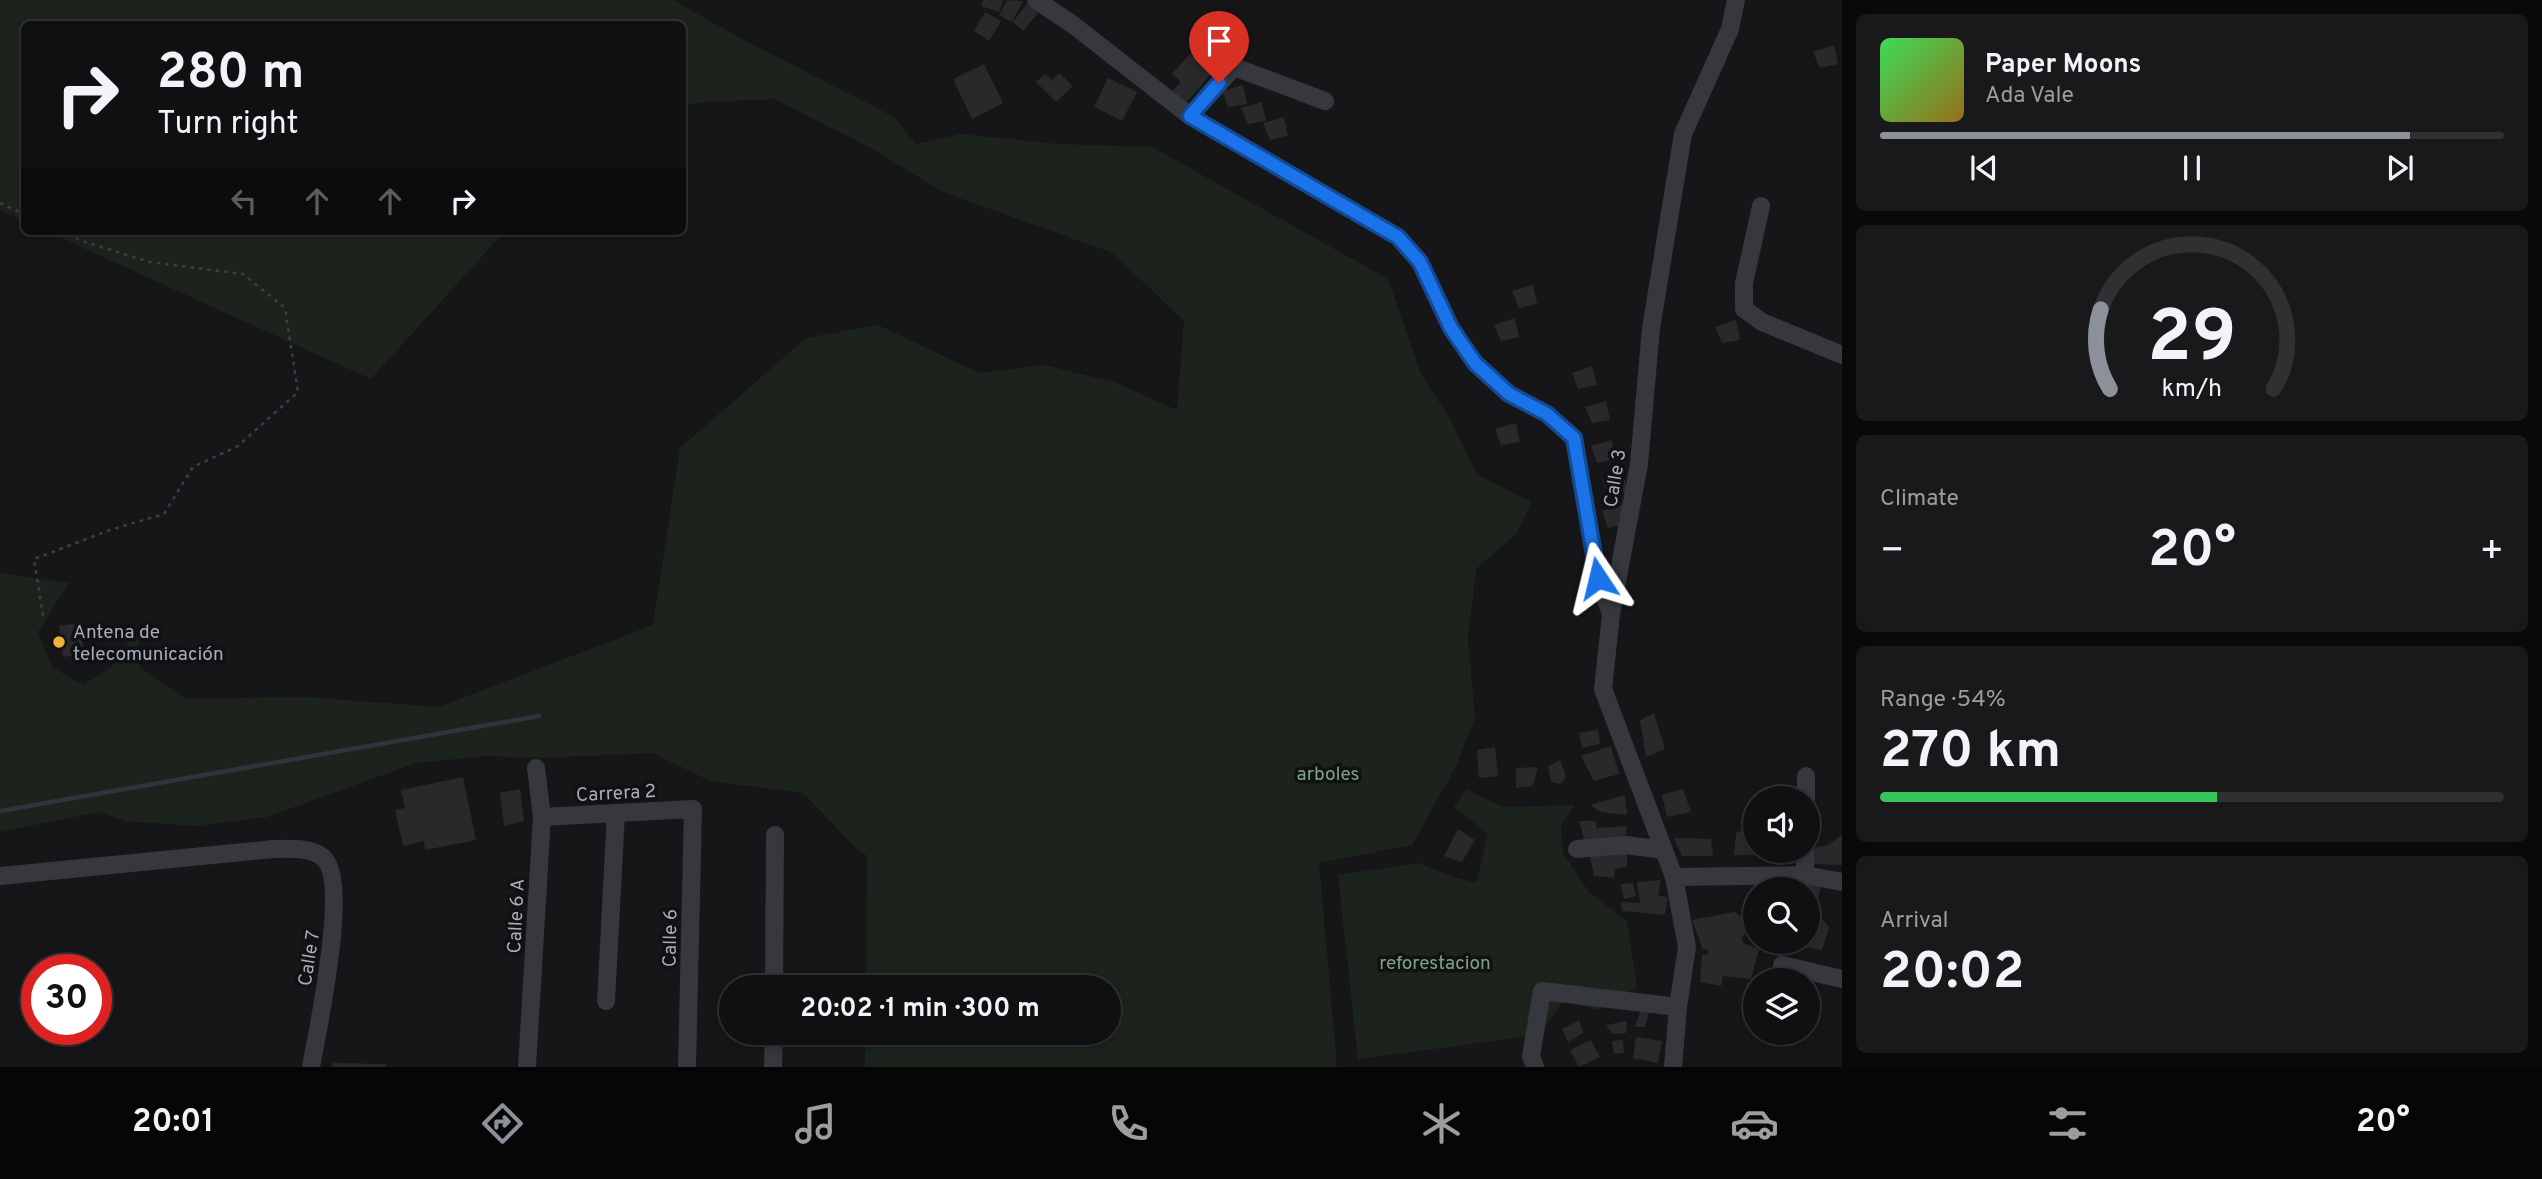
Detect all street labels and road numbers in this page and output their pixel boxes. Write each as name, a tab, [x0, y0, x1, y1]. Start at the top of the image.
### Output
street label: Calle 3	[1600, 448, 1632, 509]
street label: Carrera 2	[575, 780, 657, 808]
street label: Calle 6 A	[503, 878, 531, 954]
street label: Calle 6	[658, 909, 684, 967]
street label: Calle 7	[294, 929, 326, 988]

